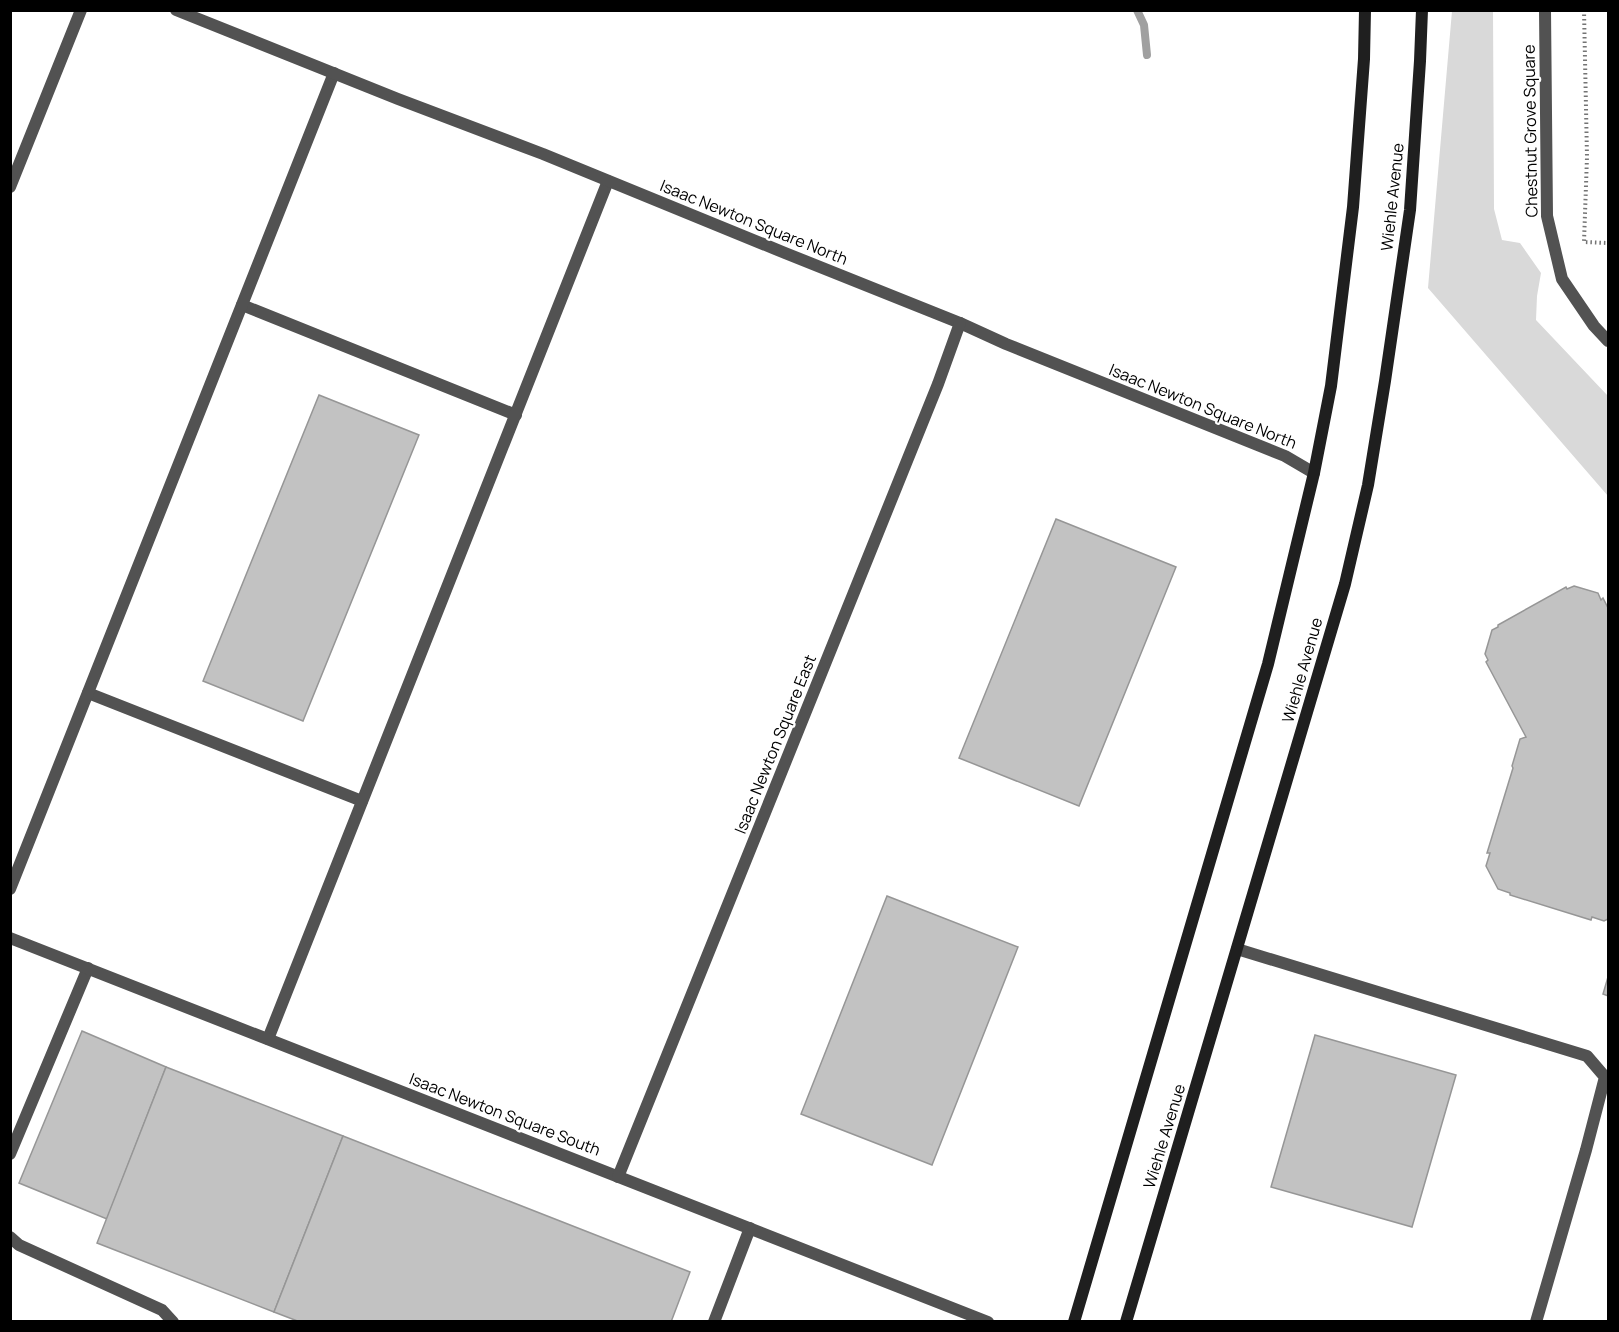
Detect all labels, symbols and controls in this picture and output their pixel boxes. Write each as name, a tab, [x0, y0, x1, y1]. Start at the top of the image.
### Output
street label: Chestnut Grove Square	[1517, 44, 1543, 218]
street label: Wiehle Avenue	[1375, 142, 1409, 252]
street label: Isaac Newton Square North	[657, 174, 851, 270]
street label: Isaac Newton Square North	[1106, 358, 1300, 454]
street label: Wiehle Avenue	[1276, 615, 1328, 725]
street label: Isaac Newton Square East	[729, 651, 821, 837]
street label: Isaac Newton Square South	[406, 1067, 604, 1161]
street label: Wiehle Avenue	[1138, 1081, 1190, 1191]

